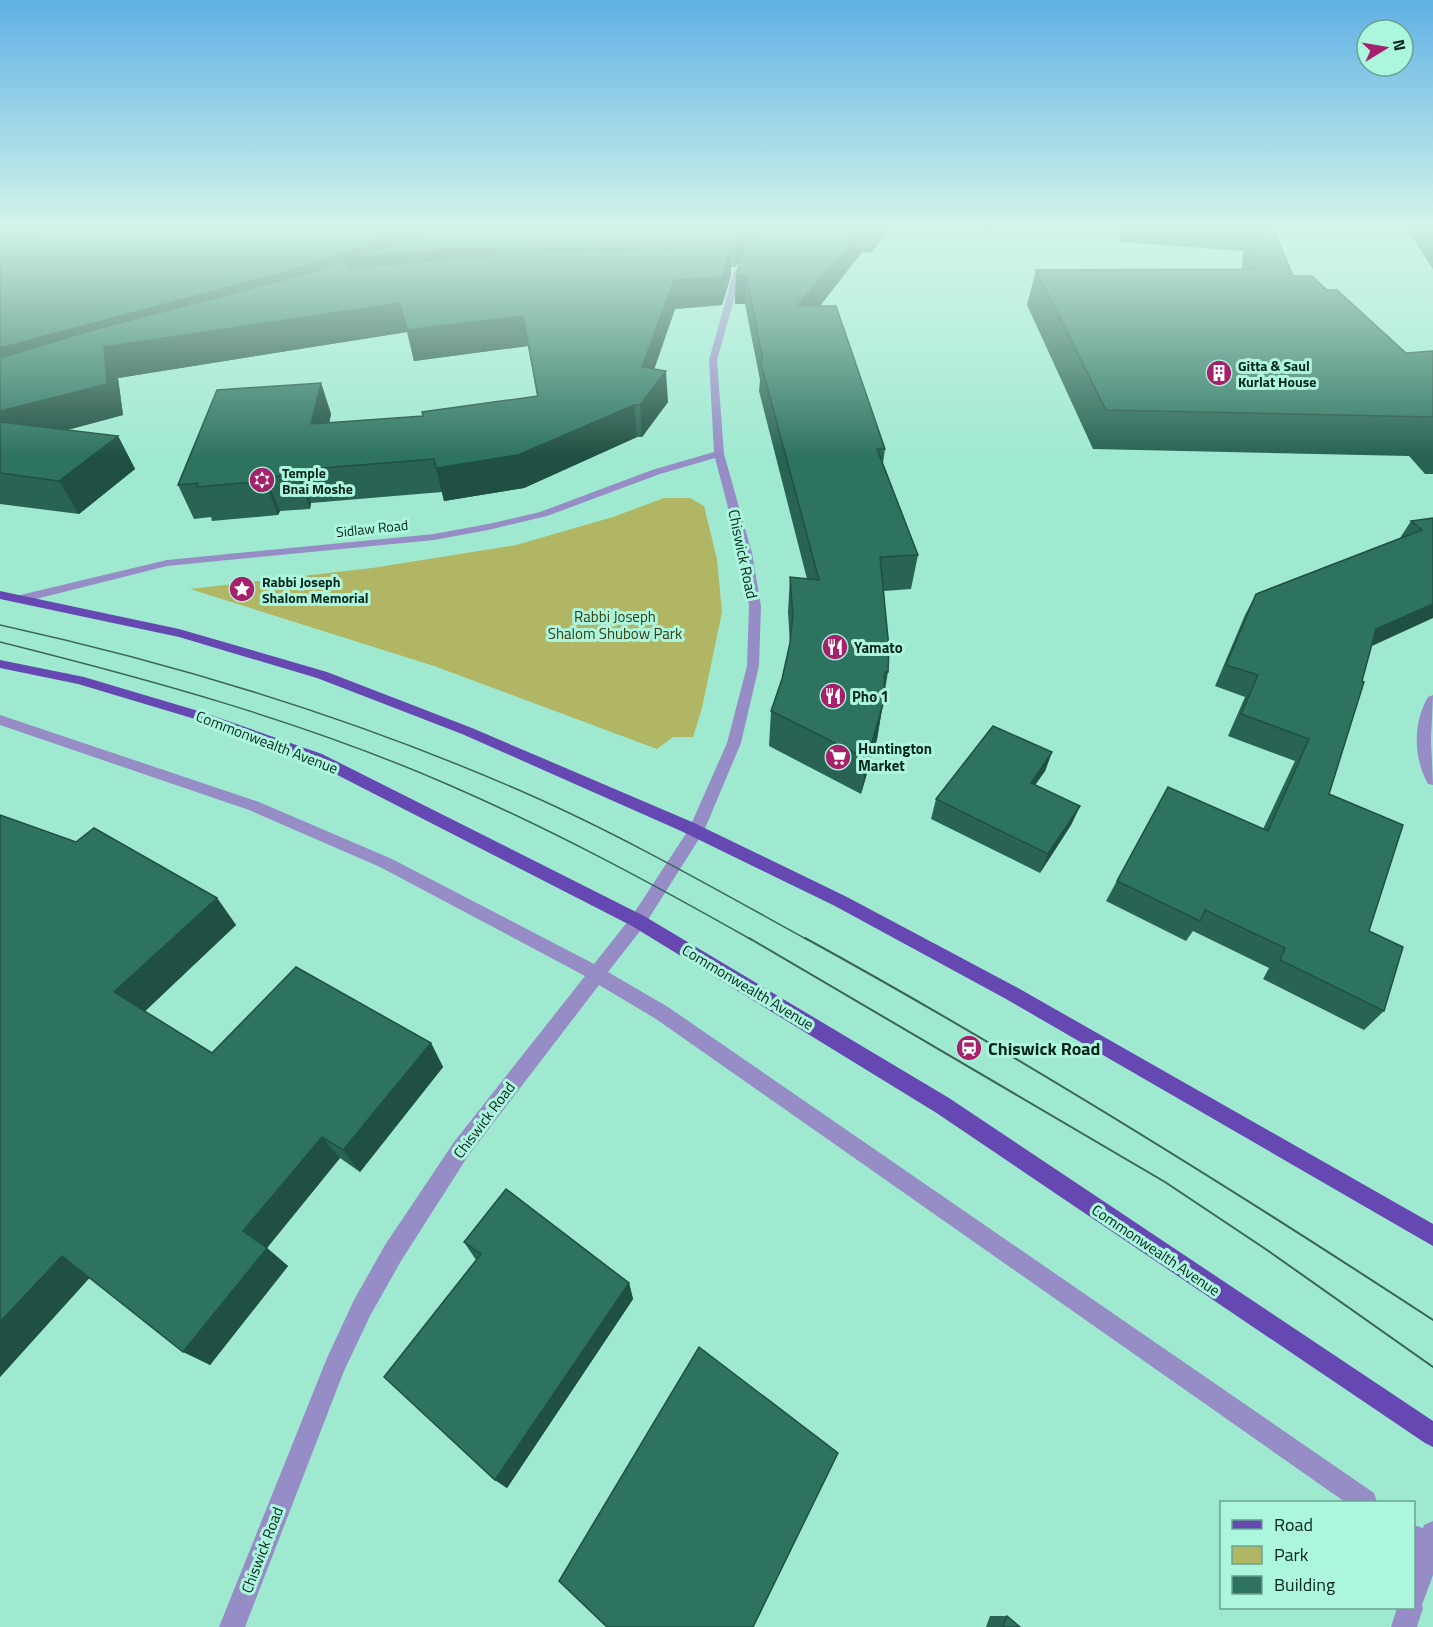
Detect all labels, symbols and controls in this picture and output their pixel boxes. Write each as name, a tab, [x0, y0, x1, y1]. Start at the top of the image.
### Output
north arrow	[1355, 18, 1415, 78]
text: N	[1387, 37, 1413, 53]
place label: Gitta & Saul Kurlat House	[1238, 355, 1316, 392]
building icon: Gitta & Saul Kurlat House	[1204, 358, 1234, 388]
place label: Temple Bnai Moshe	[282, 462, 353, 499]
synagogue icon: Temple Bnai Moshe	[247, 465, 277, 495]
street label: Chiswick Road	[722, 507, 764, 601]
street label: Sidlaw Road	[335, 514, 409, 542]
place label: Rabbi Joseph Shalom Memorial	[262, 571, 369, 608]
place icon: Rabbi Joseph Shalom Memorial	[227, 574, 257, 604]
park label: Rabbi Joseph Shalom Shubow Park	[548, 605, 682, 645]
restaurant icon: Yamato	[820, 632, 850, 662]
place label: Yamato	[854, 636, 903, 659]
restaurant icon: Pho 1	[818, 681, 848, 711]
place label: Pho 1	[852, 685, 889, 708]
street label: Commonwealth Avenue	[193, 704, 341, 780]
place label: Huntington Market	[858, 737, 932, 777]
supermarket icon: Huntington Market	[823, 742, 853, 772]
street label: Commonwealth Avenue	[678, 938, 818, 1036]
station icon: Chiswick Road	[954, 1033, 984, 1063]
place label: Chiswick Road	[988, 1035, 1100, 1062]
street label: Chiswick Road	[448, 1077, 520, 1163]
street label: Commonwealth Avenue	[1087, 1198, 1225, 1302]
legend	[1220, 1501, 1415, 1609]
street label: Chiswick Road	[235, 1504, 289, 1596]
text: Road	[1274, 1511, 1313, 1538]
text: Park	[1274, 1541, 1309, 1568]
text: Building	[1274, 1571, 1335, 1598]

